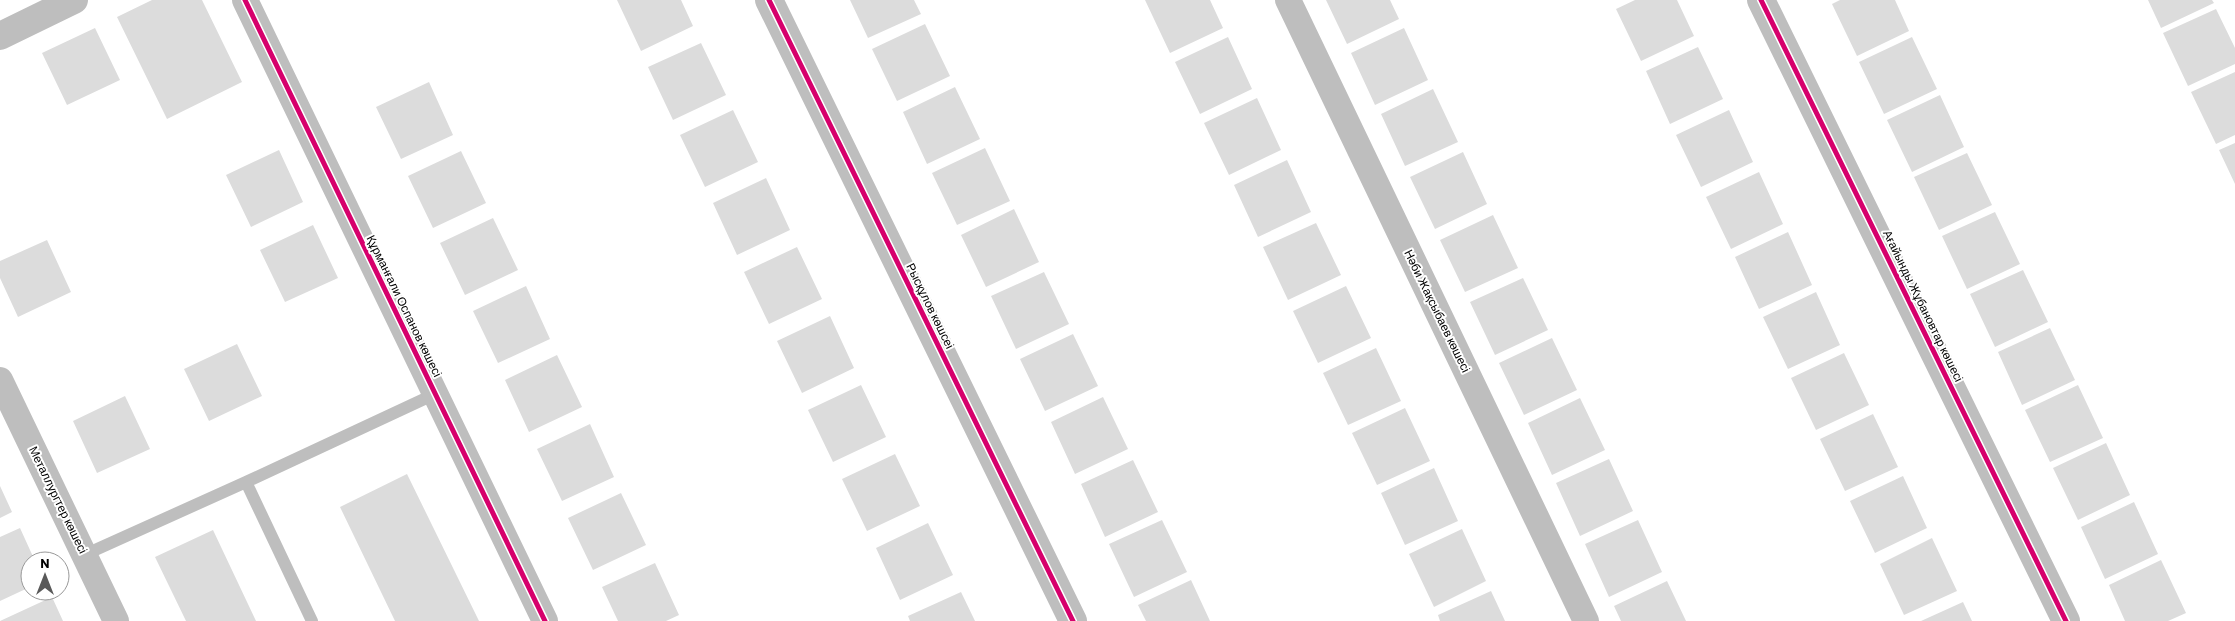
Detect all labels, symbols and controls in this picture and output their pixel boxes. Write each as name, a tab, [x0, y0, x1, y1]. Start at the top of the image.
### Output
street label: Ағайынды Жұбановтар көшесі	[1880, 228, 1967, 384]
street label: Құрманғали Оспанов көшесі	[364, 232, 445, 379]
street label: Нәби Жақсыбаев көшесі	[1401, 247, 1474, 375]
street label: Рысқұлов көшсеі	[903, 261, 958, 351]
street label: Металлургтер көшесі	[26, 444, 91, 556]
north arrow	[20, 551, 70, 601]
text: N	[40, 554, 50, 571]

